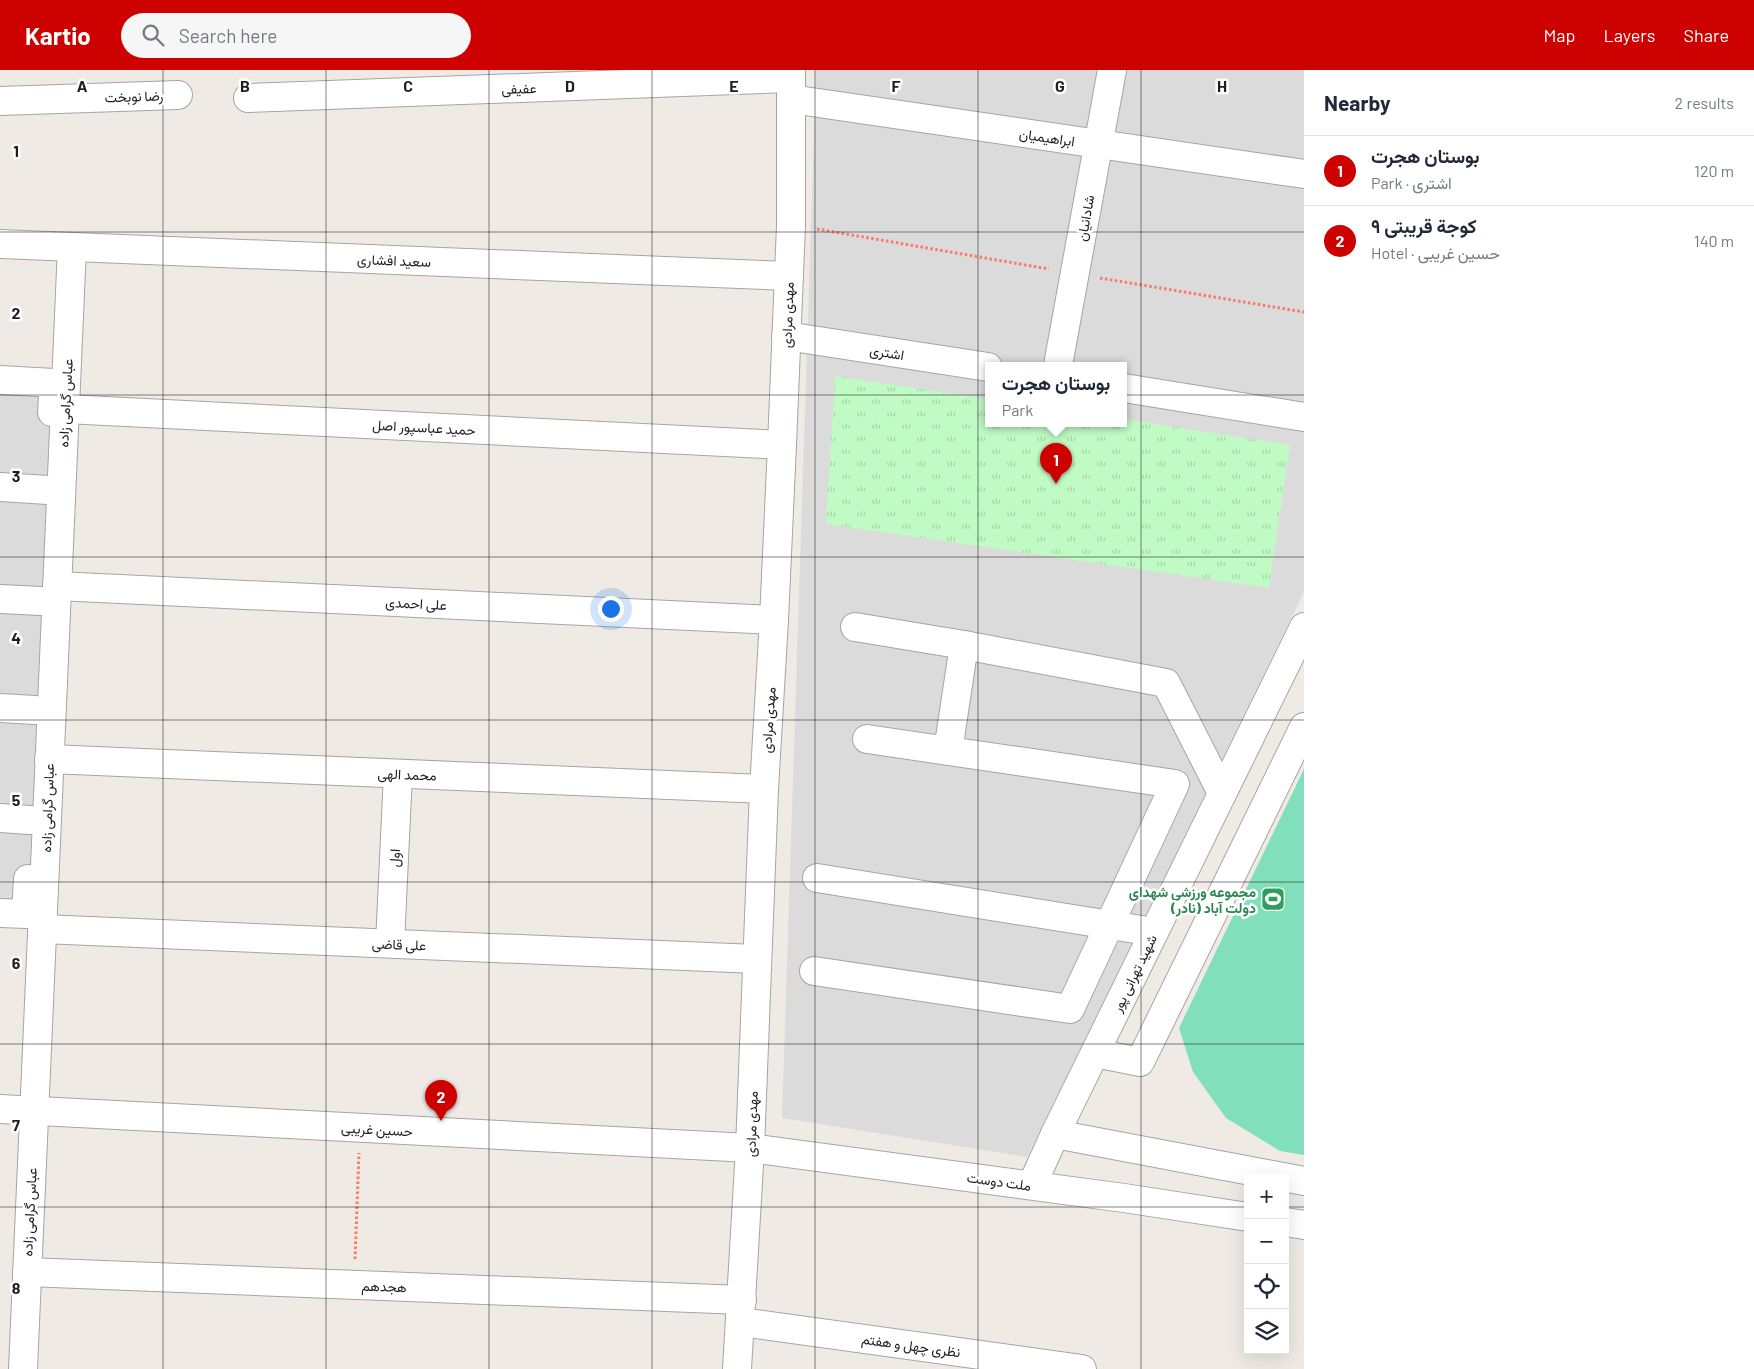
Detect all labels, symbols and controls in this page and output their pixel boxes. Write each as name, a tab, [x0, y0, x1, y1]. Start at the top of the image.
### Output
search box	[121, 13, 471, 58]
text: Kartio	[25, 21, 91, 50]
icon: search	[139, 21, 167, 49]
text: Search here	[179, 24, 277, 47]
text: Map	[1543, 24, 1575, 46]
text: Layers	[1603, 24, 1656, 46]
text: Share	[1684, 24, 1729, 46]
text: A	[77, 76, 88, 95]
text: B	[240, 76, 250, 95]
text: C	[403, 76, 413, 95]
text: D	[565, 76, 575, 95]
text: E	[729, 76, 739, 95]
text: F	[892, 76, 901, 95]
text: G	[1055, 76, 1065, 95]
text: H	[1217, 76, 1227, 95]
street label: عفیفی	[501, 79, 537, 98]
street label: رضا نوبخت	[104, 86, 164, 107]
text: Nearby	[1324, 90, 1390, 115]
text: 2 results	[1675, 93, 1734, 112]
street label: ابراهیمیان	[1018, 125, 1076, 150]
text: 1	[13, 141, 19, 160]
text: بوستان هجرت	[1371, 144, 1479, 167]
text: 1	[1337, 161, 1343, 180]
text: 120 m	[1694, 161, 1734, 180]
text: Park · اشتری	[1371, 173, 1452, 192]
street label: شادانیان	[1073, 193, 1098, 243]
text: ۹ کوجة قریبتی	[1371, 214, 1477, 237]
text: 2	[1336, 231, 1344, 250]
text: 140 m	[1694, 231, 1734, 250]
text: Hotel · حسین غریبی	[1371, 243, 1500, 262]
street label: سعید افشاری	[357, 250, 431, 271]
street label: مهدی مرادی	[777, 282, 798, 348]
text: 2	[12, 303, 21, 322]
street label: اشتری	[868, 341, 905, 364]
street label: عباس گرامی زاده	[54, 358, 77, 448]
popup	[985, 362, 1127, 427]
text: بوستان هجرت	[1002, 371, 1110, 394]
text: Park	[1002, 400, 1033, 419]
street label: حمید عباسپور اصل	[372, 416, 476, 440]
pin: 1	[1040, 443, 1072, 484]
text: 3	[12, 466, 20, 485]
street label: علی احمدی	[385, 593, 447, 614]
your location	[598, 596, 624, 622]
text: 4	[11, 628, 21, 647]
street label: مهدی مرادی	[757, 686, 780, 754]
street label: عباس گرامی زاده	[37, 763, 58, 853]
street label: محمد الهی	[377, 764, 437, 785]
text: 5	[12, 790, 21, 809]
street label: اول	[385, 848, 405, 868]
place label: مجموعه ورزشی شهدای دولت آباد (نادر)	[1129, 883, 1256, 917]
sports icon: مجموعه ورزشی شهدای دولت آباد (نادر)	[1260, 886, 1286, 912]
street label: شهید تهرانی پور	[1107, 931, 1162, 1016]
street label: علی قاضی	[371, 935, 427, 954]
text: 6	[12, 953, 21, 972]
pin: 2	[425, 1080, 457, 1121]
street label: مهدی مرادی	[741, 1091, 762, 1157]
text: 7	[12, 1115, 20, 1134]
street label: حسین غریبی	[341, 1119, 413, 1140]
street label: عباس گرامی زاده	[18, 1167, 41, 1257]
street label: ملت دوست	[966, 1168, 1032, 1195]
map controls	[1244, 1174, 1289, 1354]
button: +	[1244, 1174, 1289, 1219]
button: −	[1244, 1219, 1289, 1264]
button: locate	[1244, 1264, 1289, 1309]
street label: هجدهم	[361, 1277, 407, 1296]
text: 8	[12, 1278, 21, 1297]
button: layers	[1244, 1309, 1289, 1354]
street label: نظری چهل و هفتم	[860, 1330, 962, 1362]

